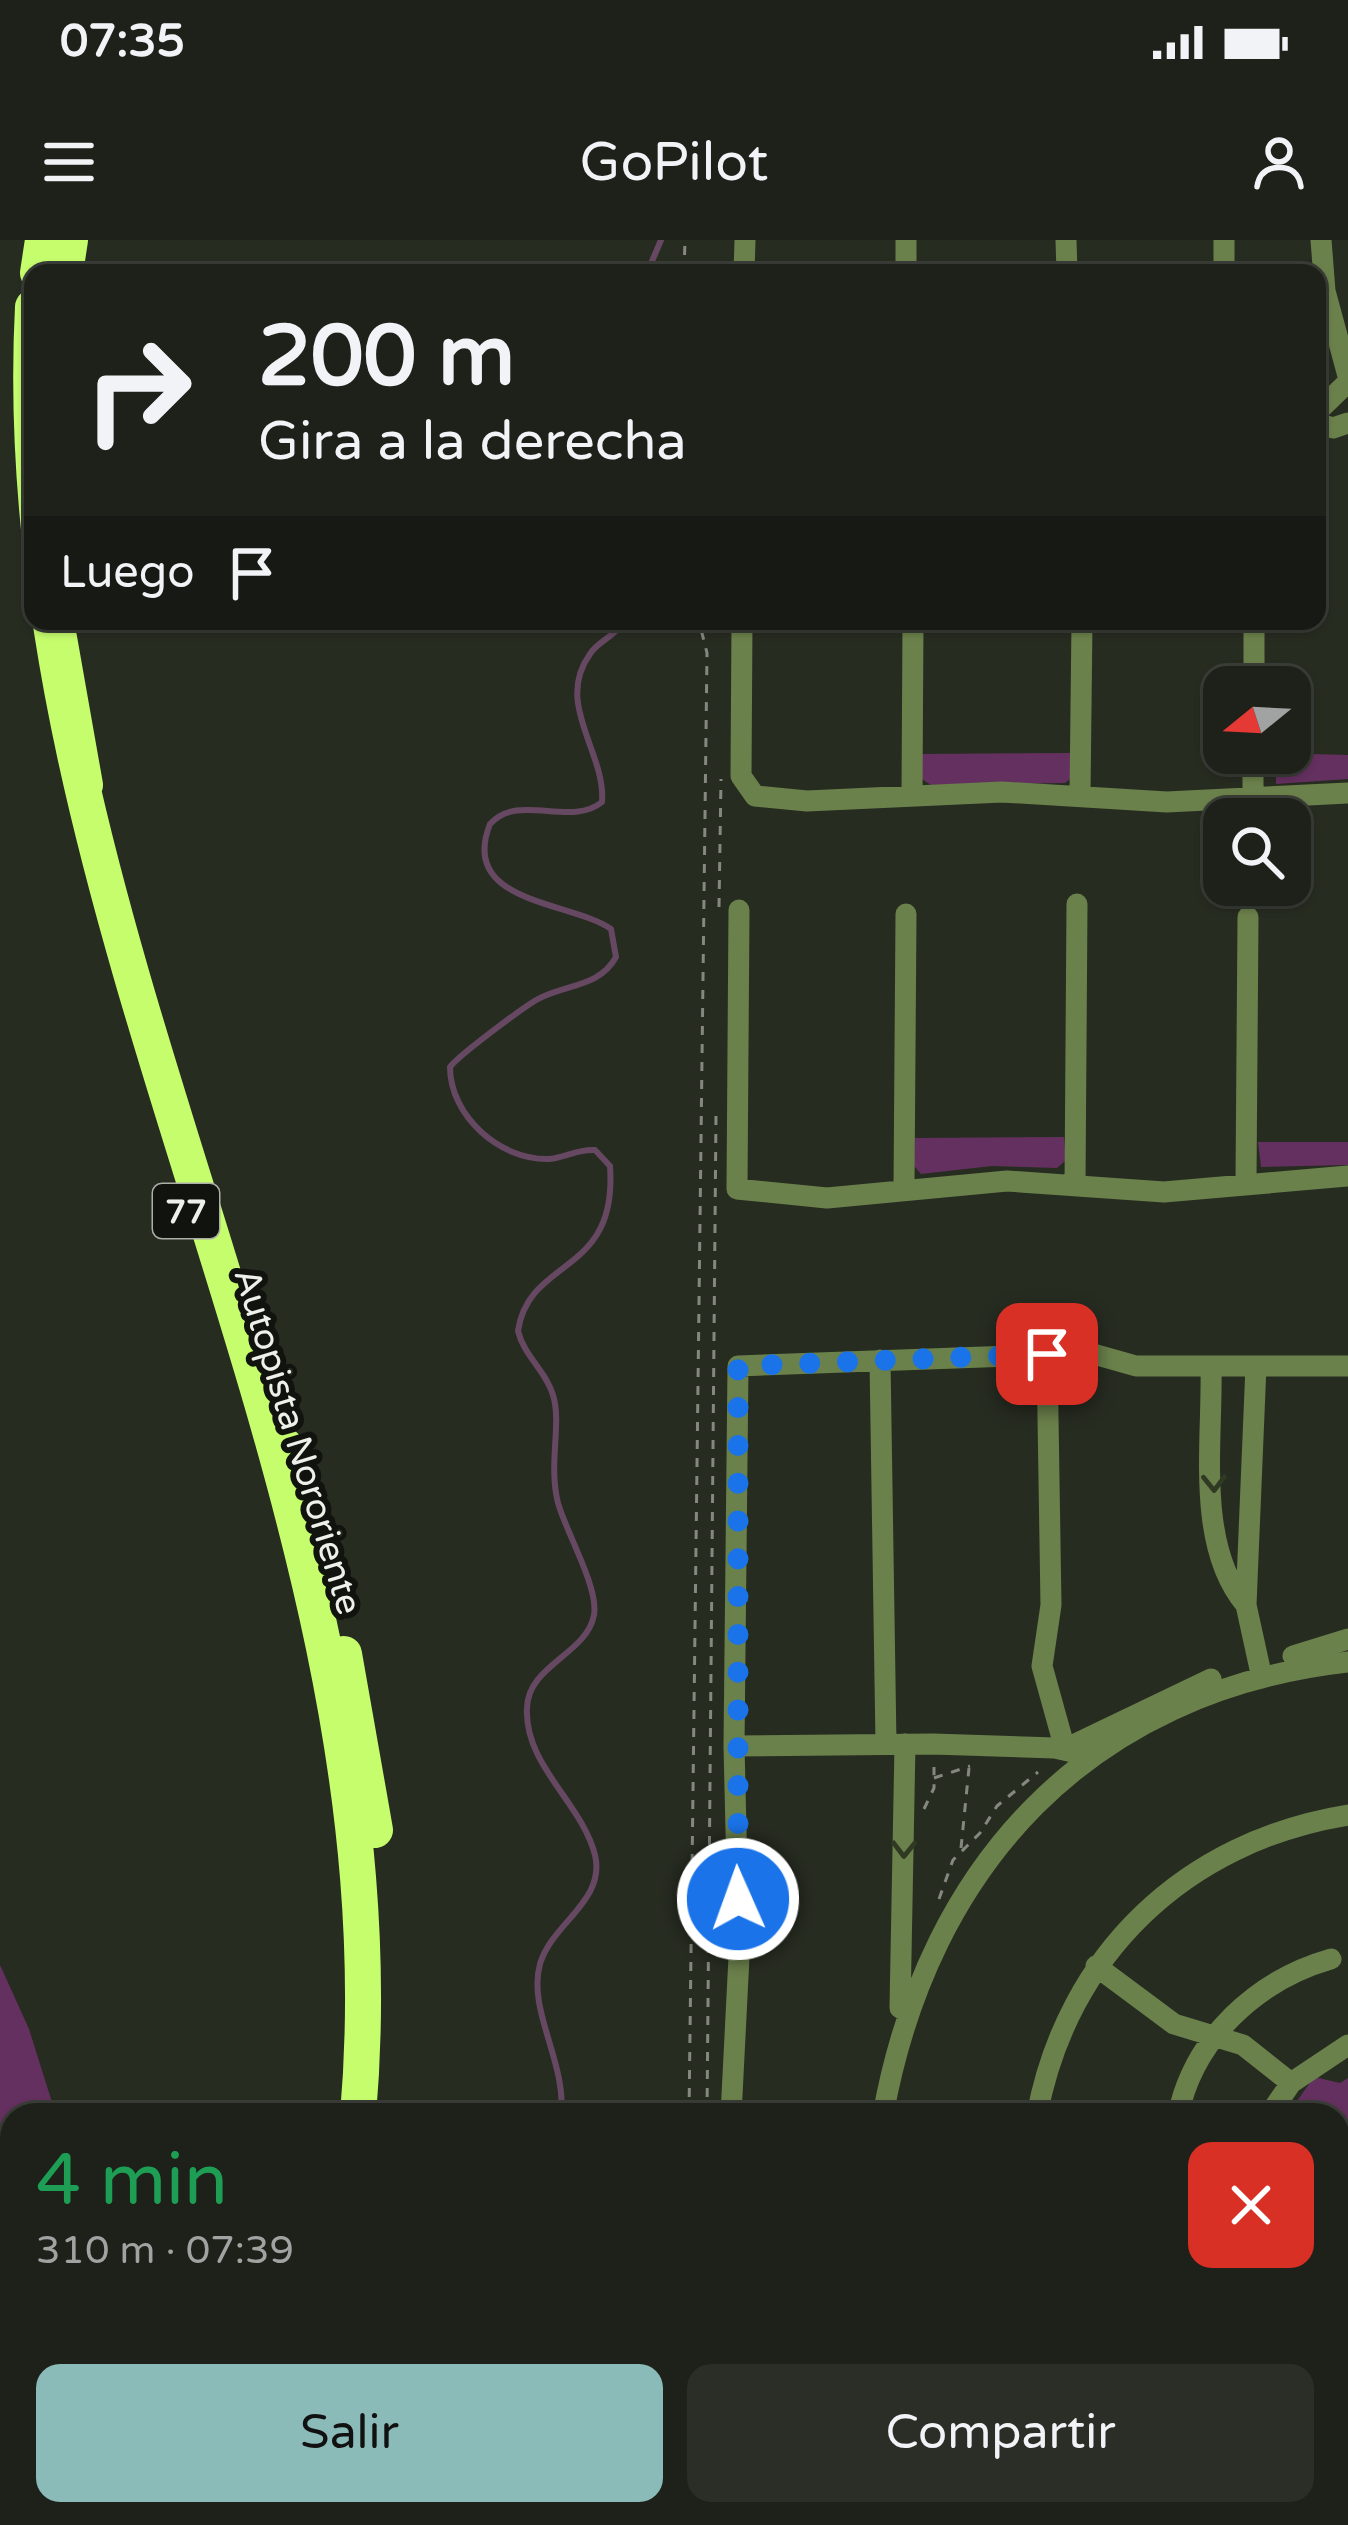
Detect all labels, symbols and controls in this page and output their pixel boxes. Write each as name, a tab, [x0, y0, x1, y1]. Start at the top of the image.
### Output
text: 07:35	[60, 15, 185, 69]
icon: menu	[36, 129, 102, 195]
icon: person	[1246, 129, 1312, 195]
text: GoPilot	[580, 130, 768, 195]
text: 200 m	[258, 307, 515, 408]
icon: right	[60, 312, 216, 468]
text: Gira a la derecha	[258, 409, 687, 474]
icon: arrive	[219, 540, 285, 606]
text: Luego	[60, 546, 195, 600]
north arrow	[1203, 666, 1311, 774]
map controls	[1203, 666, 1311, 906]
button: search	[1203, 798, 1311, 906]
road number: 77	[153, 1184, 219, 1238]
street label: Autopista Nororiente	[224, 1263, 371, 1620]
pin	[996, 1303, 1098, 1405]
icon: arrive	[1014, 1321, 1080, 1387]
one-way arrow	[1200, 1474, 1226, 1493]
position arrow	[675, 1836, 801, 1962]
one-way arrow	[891, 1841, 917, 1859]
text: 4 min	[36, 2138, 228, 2225]
button: close	[1188, 2142, 1314, 2268]
text: 310 m · 07:39	[36, 2227, 294, 2274]
button: Salir	[36, 2364, 663, 2502]
button: Compartir	[687, 2364, 1314, 2502]

